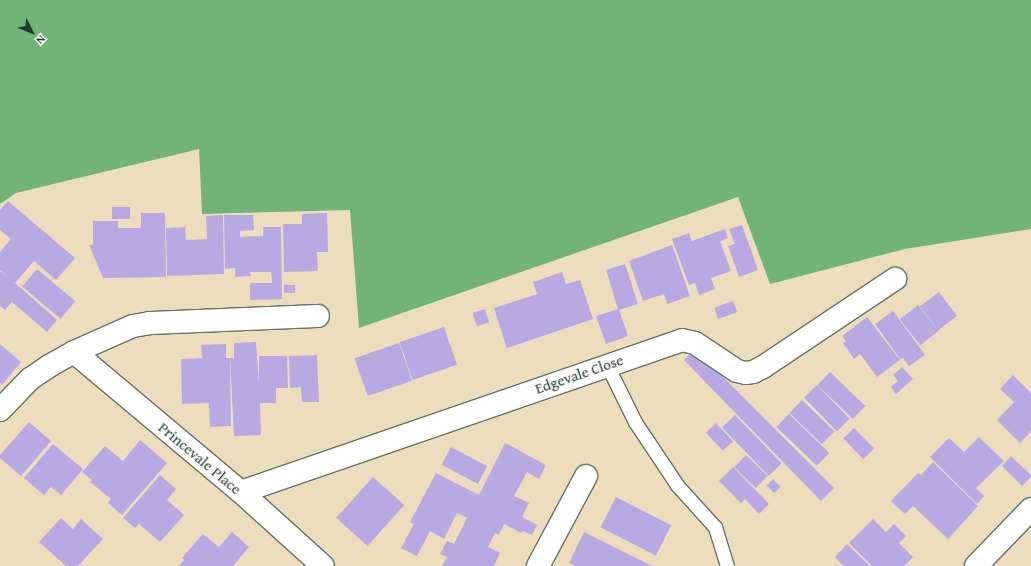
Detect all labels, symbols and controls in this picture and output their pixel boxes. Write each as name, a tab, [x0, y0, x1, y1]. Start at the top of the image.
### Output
north arrow	[12, 12, 52, 52]
text: N	[33, 32, 49, 48]
street label: Edgevale Close	[533, 351, 625, 397]
street label: Princevale Place	[155, 418, 245, 498]

